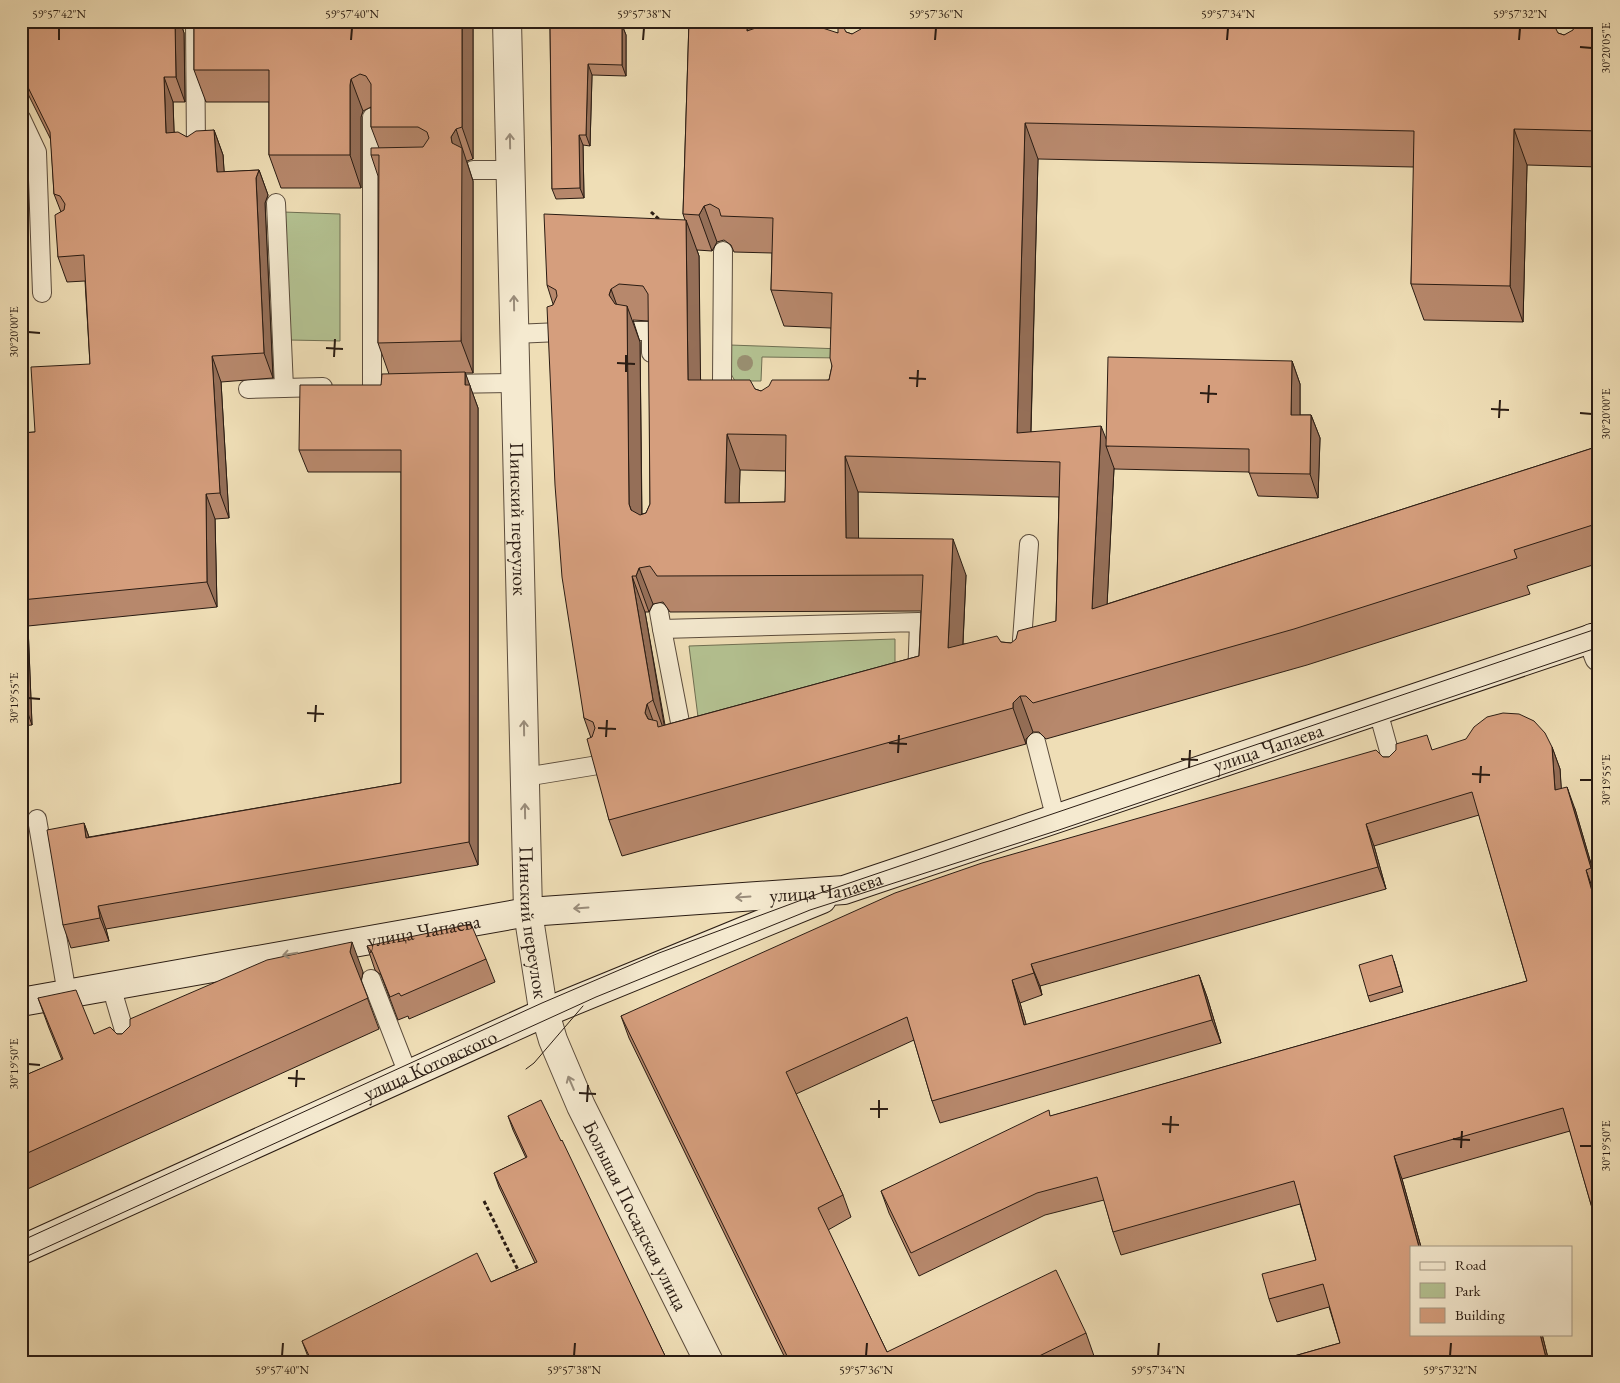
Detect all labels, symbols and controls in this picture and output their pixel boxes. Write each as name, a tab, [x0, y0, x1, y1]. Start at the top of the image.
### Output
text: 59°57'42"N	[32, 6, 86, 22]
text: 59°57'40"N	[325, 6, 379, 22]
text: 59°57'38"N	[617, 6, 671, 22]
text: 59°57'36"N	[909, 6, 963, 22]
text: 59°57'34"N	[1201, 6, 1255, 22]
text: 59°57'32"N	[1493, 6, 1547, 22]
text: 30°20'05"E	[1598, 22, 1614, 74]
one-way arrow	[505, 133, 515, 150]
one-way arrow	[509, 296, 518, 312]
text: 30°20'00"E	[6, 306, 22, 358]
text: 30°20'00"E	[1598, 388, 1614, 440]
street label: Пинский переулок	[504, 442, 534, 596]
text: 30°19'55"E	[6, 672, 22, 724]
street label: улица Чапаева	[1210, 717, 1326, 778]
one-way arrow	[519, 721, 528, 737]
text: 30°19'55"E	[1598, 754, 1614, 806]
one-way arrow	[521, 803, 530, 819]
street label: Пинский переулок	[513, 846, 554, 1001]
street label: улица Чапаева	[768, 865, 886, 908]
one-way arrow	[735, 892, 751, 902]
one-way arrow	[573, 903, 589, 912]
street label: улица Чапаева	[365, 908, 482, 953]
one-way arrow	[282, 950, 298, 960]
street label: улица Котовского	[359, 1023, 501, 1106]
text: 30°19'50"E	[6, 1038, 22, 1090]
one-way arrow	[565, 1076, 575, 1091]
street label: Большая Посадская улица	[577, 1116, 694, 1315]
text: 30°19'50"E	[1598, 1120, 1614, 1172]
legend	[1410, 1246, 1572, 1336]
text: Road	[1455, 1255, 1487, 1274]
text: Park	[1455, 1281, 1482, 1300]
text: Building	[1455, 1305, 1505, 1324]
text: 59°57'40"N	[255, 1362, 309, 1378]
text: 59°57'38"N	[547, 1362, 601, 1378]
text: 59°57'36"N	[839, 1362, 893, 1378]
text: 59°57'34"N	[1131, 1362, 1185, 1378]
text: 59°57'32"N	[1423, 1362, 1477, 1378]

